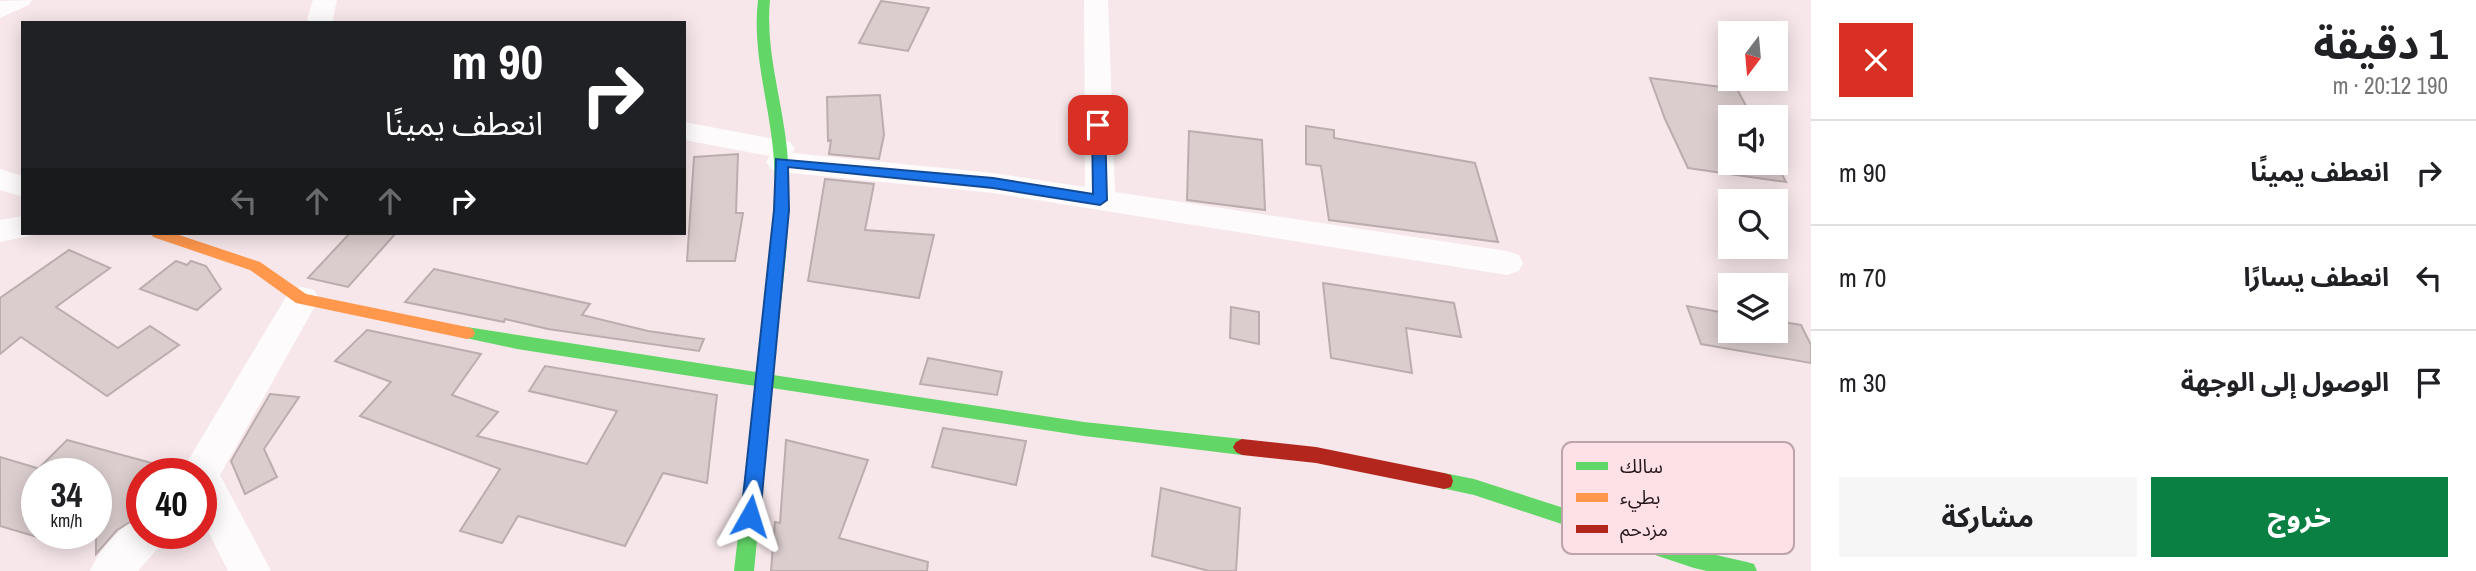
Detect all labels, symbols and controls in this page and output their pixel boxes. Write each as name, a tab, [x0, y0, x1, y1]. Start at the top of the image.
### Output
text: 1 دقيقة	[2314, 16, 2448, 72]
north arrow	[1718, 21, 1788, 91]
map controls	[1718, 21, 1788, 343]
button: close	[1839, 23, 1913, 97]
text: 90 m	[451, 28, 543, 94]
icon: right	[567, 49, 658, 140]
text: 190 m · 20:12	[2333, 70, 2448, 101]
pin	[1068, 95, 1128, 155]
text: انعطف يمينًا	[385, 102, 543, 145]
button: sound	[1718, 105, 1788, 175]
icon: arrive	[1079, 106, 1117, 144]
text: انعطف يمينًا	[2250, 154, 2389, 189]
icon: right	[2410, 154, 2448, 192]
text: 90 m	[1839, 155, 1886, 190]
icon: left	[225, 182, 263, 220]
icon: ahead	[298, 182, 336, 220]
icon: ahead	[371, 182, 409, 220]
icon: right	[444, 182, 482, 220]
button: search	[1718, 189, 1788, 259]
text: انعطف يسارًا	[2243, 259, 2389, 294]
icon: left	[2410, 259, 2448, 297]
text: 70 m	[1839, 260, 1886, 295]
button: layers	[1718, 273, 1788, 343]
text: الوصول إلى الوجهة	[2181, 364, 2389, 399]
icon: arrive	[2410, 364, 2448, 402]
text: 30 m	[1839, 365, 1886, 400]
legend	[1562, 442, 1794, 554]
text: سالك	[1620, 453, 1663, 479]
speed limit sign: 40	[126, 458, 217, 549]
text: 34	[51, 471, 82, 518]
button: مشاركة	[1839, 477, 2137, 557]
button: خروج	[2151, 477, 2448, 557]
position arrow	[713, 479, 787, 553]
text: بطيء	[1620, 484, 1660, 512]
text: km/h	[51, 508, 83, 533]
text: مزدحم	[1620, 516, 1668, 544]

